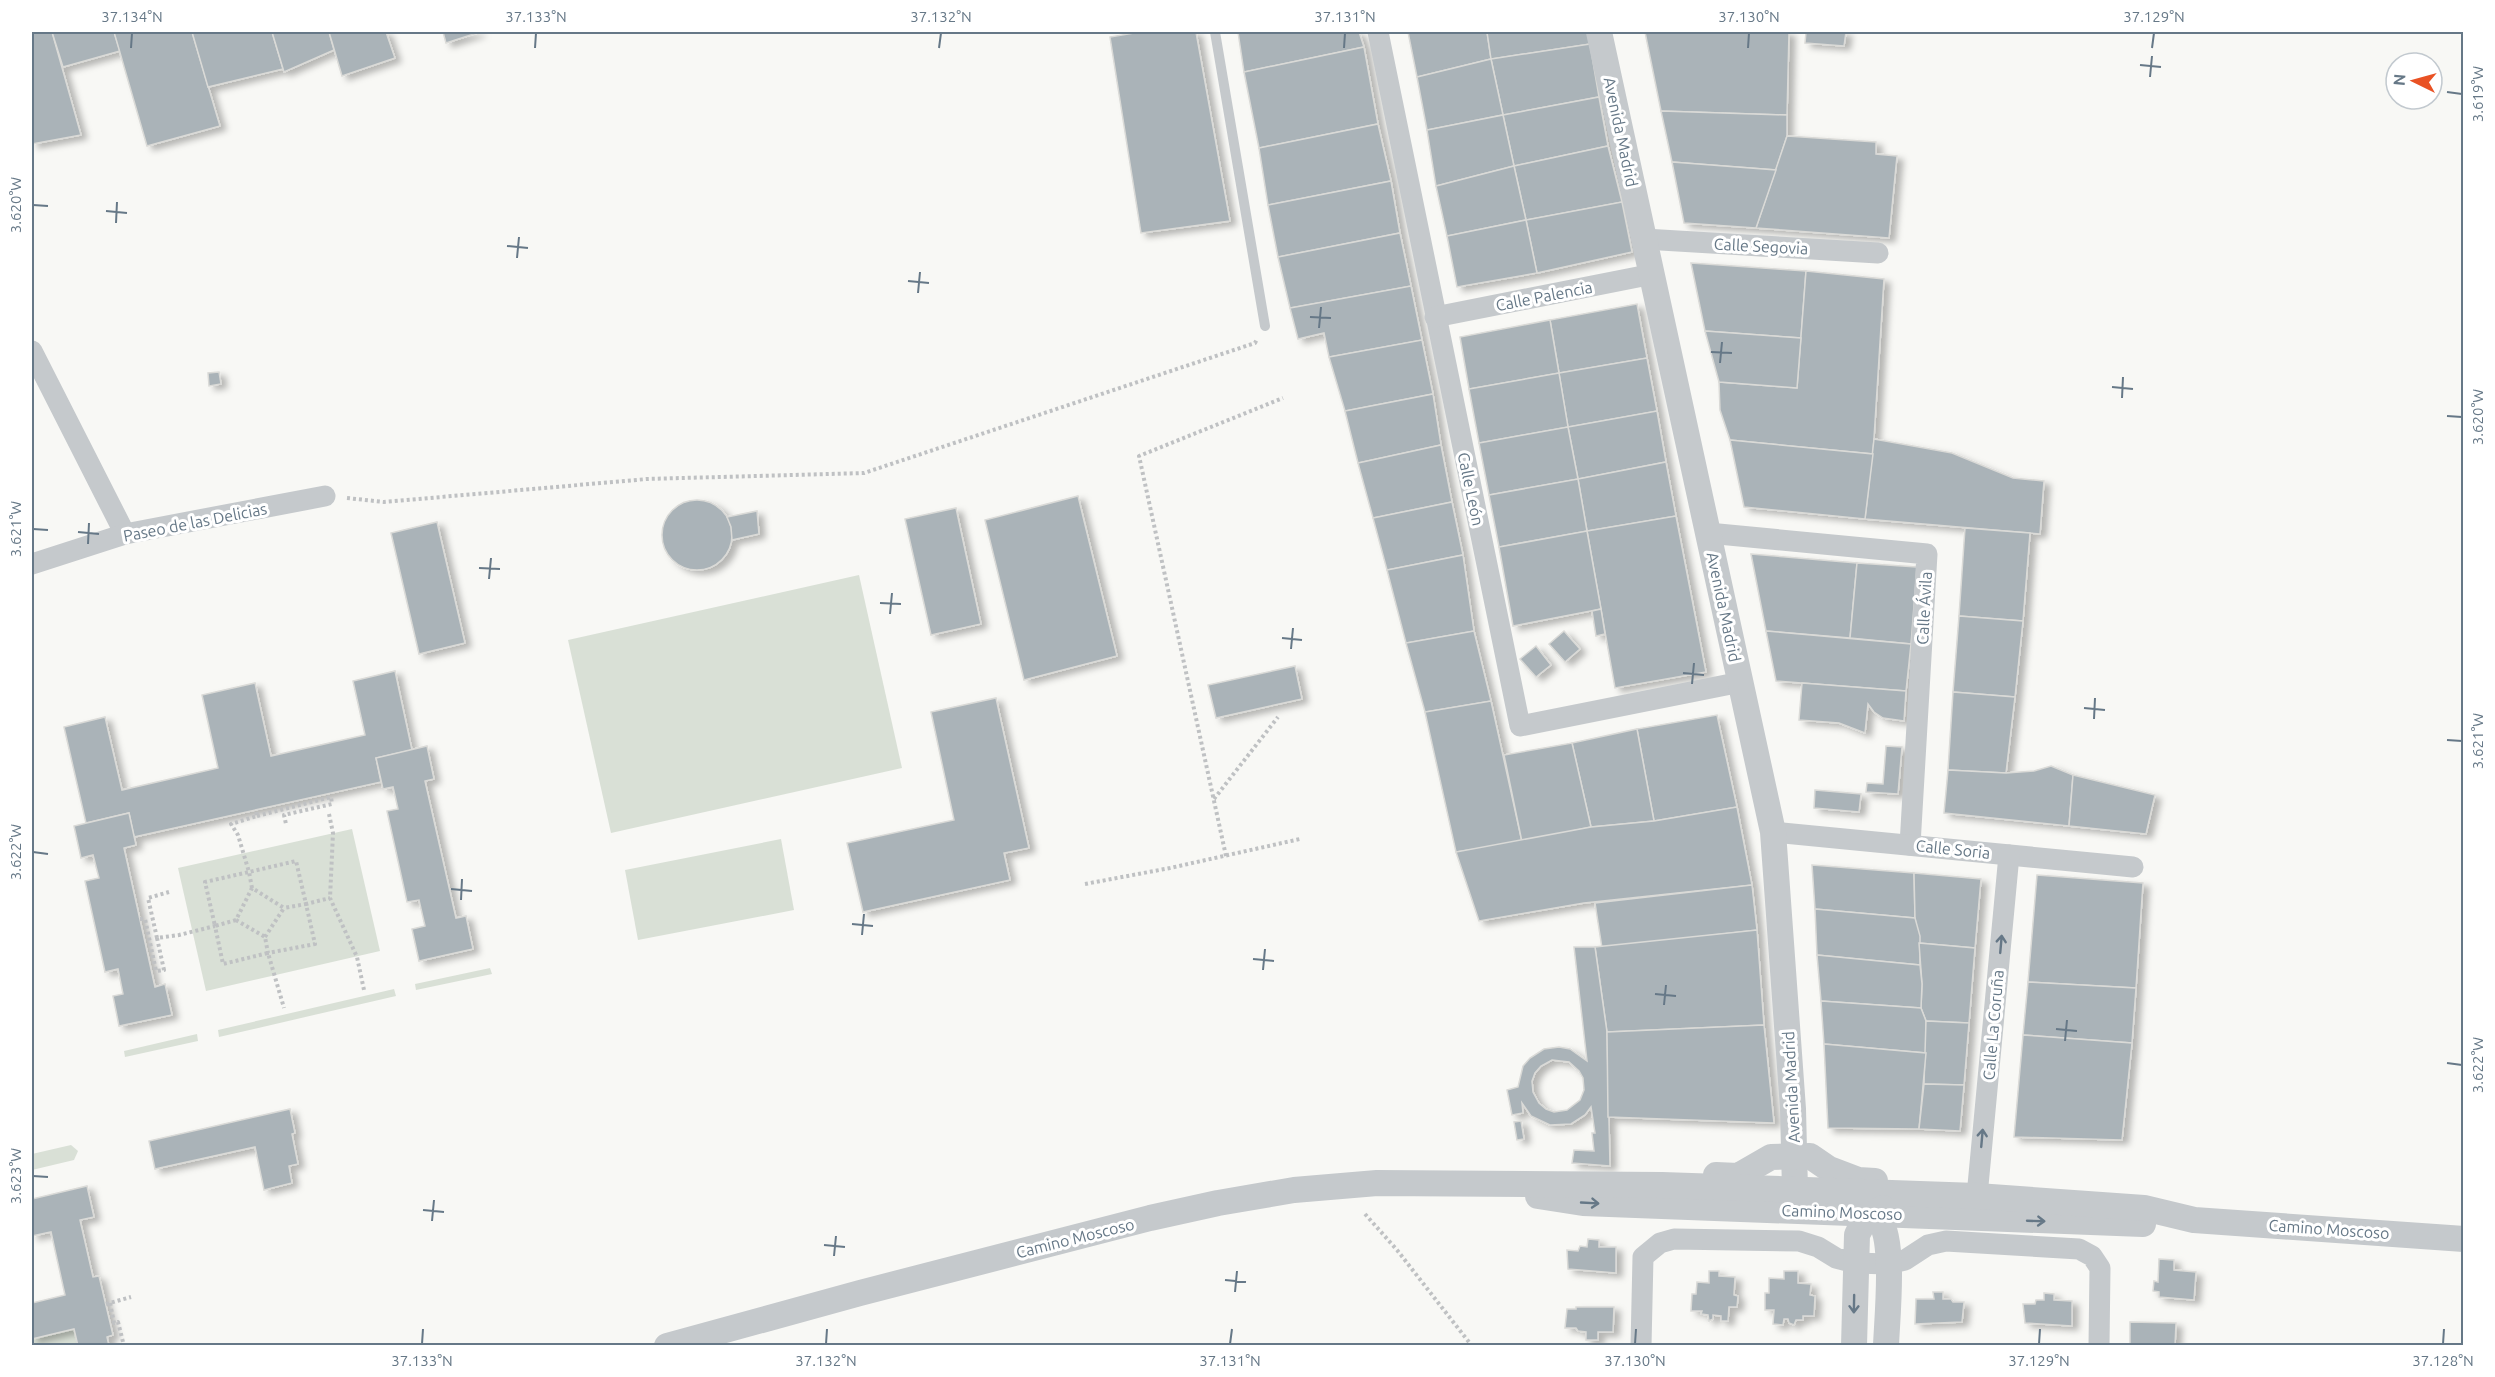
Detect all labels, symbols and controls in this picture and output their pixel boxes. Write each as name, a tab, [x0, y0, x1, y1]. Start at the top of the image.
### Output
text: 37.134°N	[101, 8, 163, 25]
text: 37.133°N	[505, 8, 567, 25]
text: 37.132°N	[910, 8, 972, 25]
text: 37.131°N	[1314, 8, 1376, 25]
text: 37.130°N	[1718, 8, 1780, 25]
text: 37.129°N	[2123, 8, 2185, 25]
north arrow	[2384, 51, 2444, 111]
text: 3.619°W	[2469, 66, 2486, 122]
text: N	[2390, 73, 2409, 86]
street label: Avenida Madrid	[1601, 75, 1641, 189]
text: 3.620°W	[7, 177, 24, 233]
street label: Calle Segovia	[1713, 235, 1809, 257]
street label: Calle Palencia	[1494, 278, 1594, 314]
text: 3.620°W	[2469, 389, 2486, 445]
street label: Calle León	[1454, 451, 1488, 527]
street label: Paseo de las Delicias	[122, 499, 268, 545]
text: 3.621°W	[7, 501, 24, 557]
street label: Avenida Madrid	[1704, 550, 1744, 664]
street label: Calle Ávila	[1911, 571, 1935, 645]
text: 3.621°W	[2469, 713, 2486, 769]
text: 3.622°W	[7, 824, 24, 880]
street label: Calle Soria	[1915, 836, 1991, 862]
one-way arrow	[1995, 934, 2006, 954]
street label: Calle La Coruña	[1979, 969, 2007, 1081]
street label: Avenida Madrid	[1779, 1031, 1803, 1143]
text: 3.622°W	[2469, 1037, 2486, 1093]
one-way arrow	[1977, 1128, 1988, 1148]
text: 3.623°W	[7, 1148, 24, 1204]
one-way arrow	[1580, 1197, 1600, 1208]
street label: Camino Moscoso	[1781, 1201, 1903, 1223]
street label: Camino Moscoso	[1014, 1215, 1136, 1261]
one-way arrow	[2026, 1215, 2046, 1227]
street label: Camino Moscoso	[2268, 1216, 2390, 1242]
one-way arrow	[1849, 1294, 1860, 1314]
text: 37.133°N	[391, 1352, 453, 1369]
text: 37.132°N	[795, 1352, 857, 1369]
text: 37.131°N	[1199, 1352, 1261, 1369]
text: 37.130°N	[1604, 1352, 1666, 1369]
text: 37.129°N	[2008, 1352, 2070, 1369]
text: 37.128°N	[2412, 1352, 2474, 1369]

